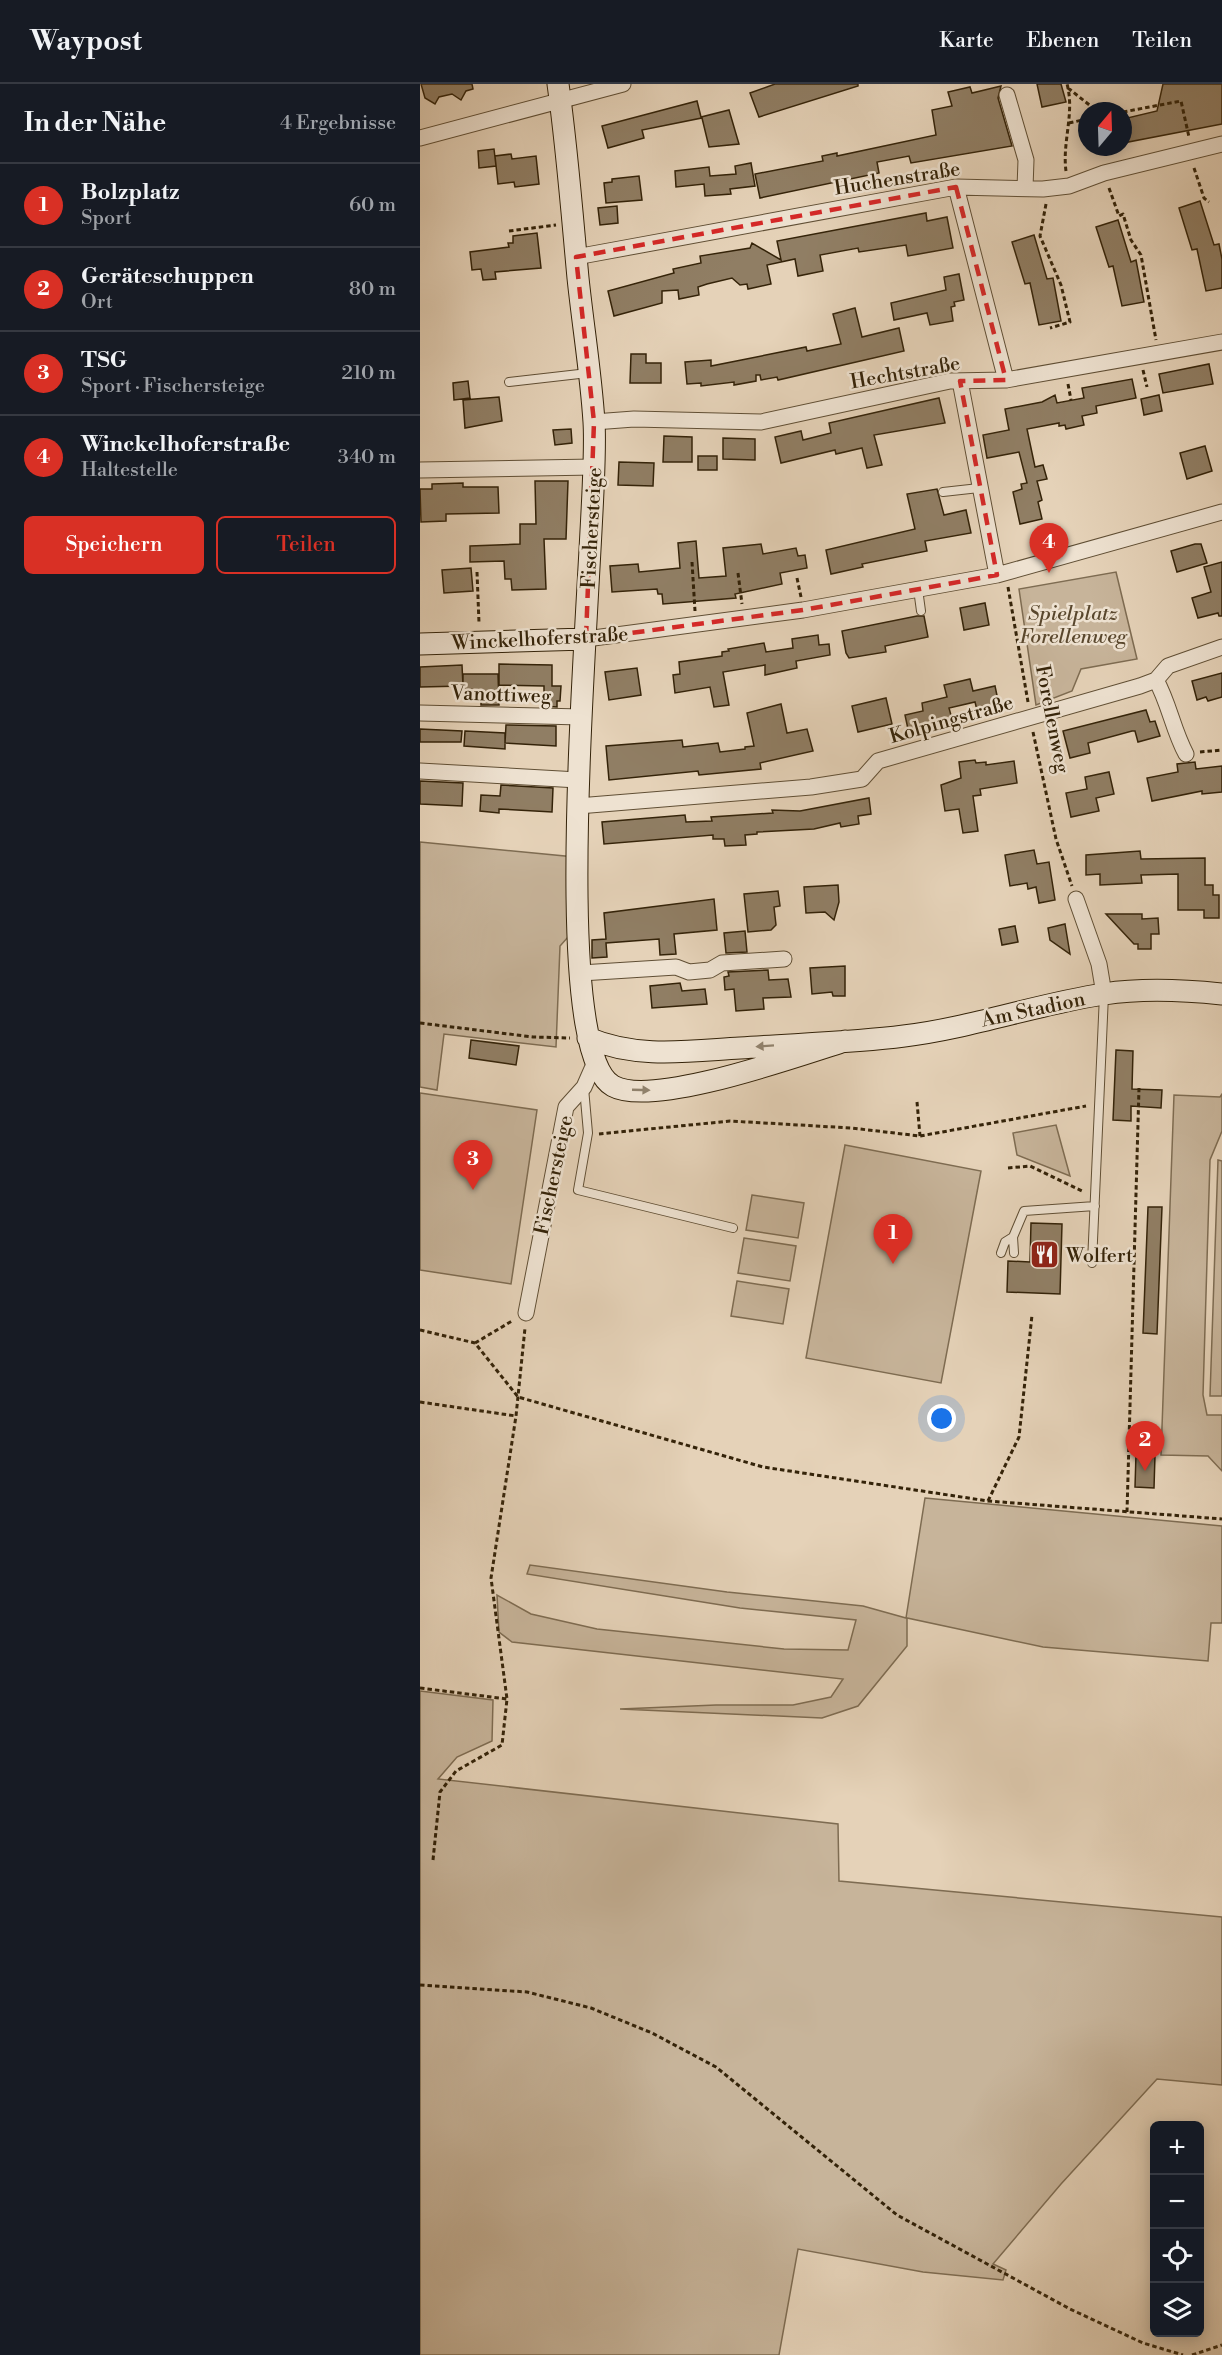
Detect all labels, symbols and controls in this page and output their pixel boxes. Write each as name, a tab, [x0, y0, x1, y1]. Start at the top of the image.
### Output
text: Waypost	[30, 24, 142, 59]
text: Karte	[939, 28, 994, 54]
text: Ebenen	[1027, 28, 1099, 54]
text: Teilen	[1132, 28, 1192, 54]
north arrow	[1078, 102, 1132, 156]
text: In der Nähe	[24, 107, 166, 139]
text: 4 Ergebnisse	[280, 111, 396, 136]
street label: Huchenstraße	[832, 157, 962, 202]
text: Bolzplatz	[81, 179, 180, 206]
text: 1	[39, 193, 48, 218]
text: 60 m	[349, 193, 396, 218]
text: Sport	[81, 206, 132, 231]
text: Geräteschuppen	[81, 263, 254, 290]
text: 2	[37, 277, 50, 302]
text: 80 m	[349, 277, 396, 302]
text: Ort	[81, 290, 113, 315]
text: TSG	[81, 347, 127, 374]
street label: Hechtstraße	[848, 352, 962, 395]
text: 3	[37, 361, 50, 386]
text: 210 m	[341, 361, 396, 386]
text: Sport · Fischersteige	[81, 374, 265, 399]
text: Winckelhoferstraße	[81, 431, 290, 458]
text: 4	[37, 445, 50, 470]
text: 340 m	[338, 445, 396, 470]
text: Haltestelle	[81, 458, 178, 483]
street label: Fischersteige	[577, 467, 608, 589]
button: Speichern	[24, 516, 204, 574]
button: Teilen	[216, 516, 396, 574]
pin: 4	[1030, 524, 1068, 573]
park label: Spielplatz Forellenweg	[1019, 602, 1129, 650]
street label: Winckelhoferstraße	[450, 622, 629, 657]
street label: Forellenweg	[1029, 663, 1074, 776]
street label: Vanottiweg	[449, 681, 552, 710]
street label: Kolpingstraße	[886, 691, 1016, 750]
street label: Am Stadion	[978, 987, 1088, 1034]
one-way arrow	[756, 1041, 775, 1051]
one-way arrow	[631, 1086, 650, 1095]
street label: Fischersteige	[530, 1113, 579, 1237]
pin: 3	[454, 1140, 492, 1190]
pin: 1	[874, 1214, 912, 1264]
restaurant icon: Wolfert	[1029, 1239, 1061, 1271]
place label: Wolfert	[1065, 1244, 1133, 1269]
your location	[927, 1404, 956, 1433]
pin: 2	[1126, 1422, 1164, 1471]
map controls	[1150, 2121, 1204, 2337]
button: +	[1150, 2121, 1204, 2175]
button: −	[1150, 2175, 1204, 2229]
button: locate	[1150, 2229, 1204, 2283]
button: layers	[1150, 2283, 1204, 2337]

